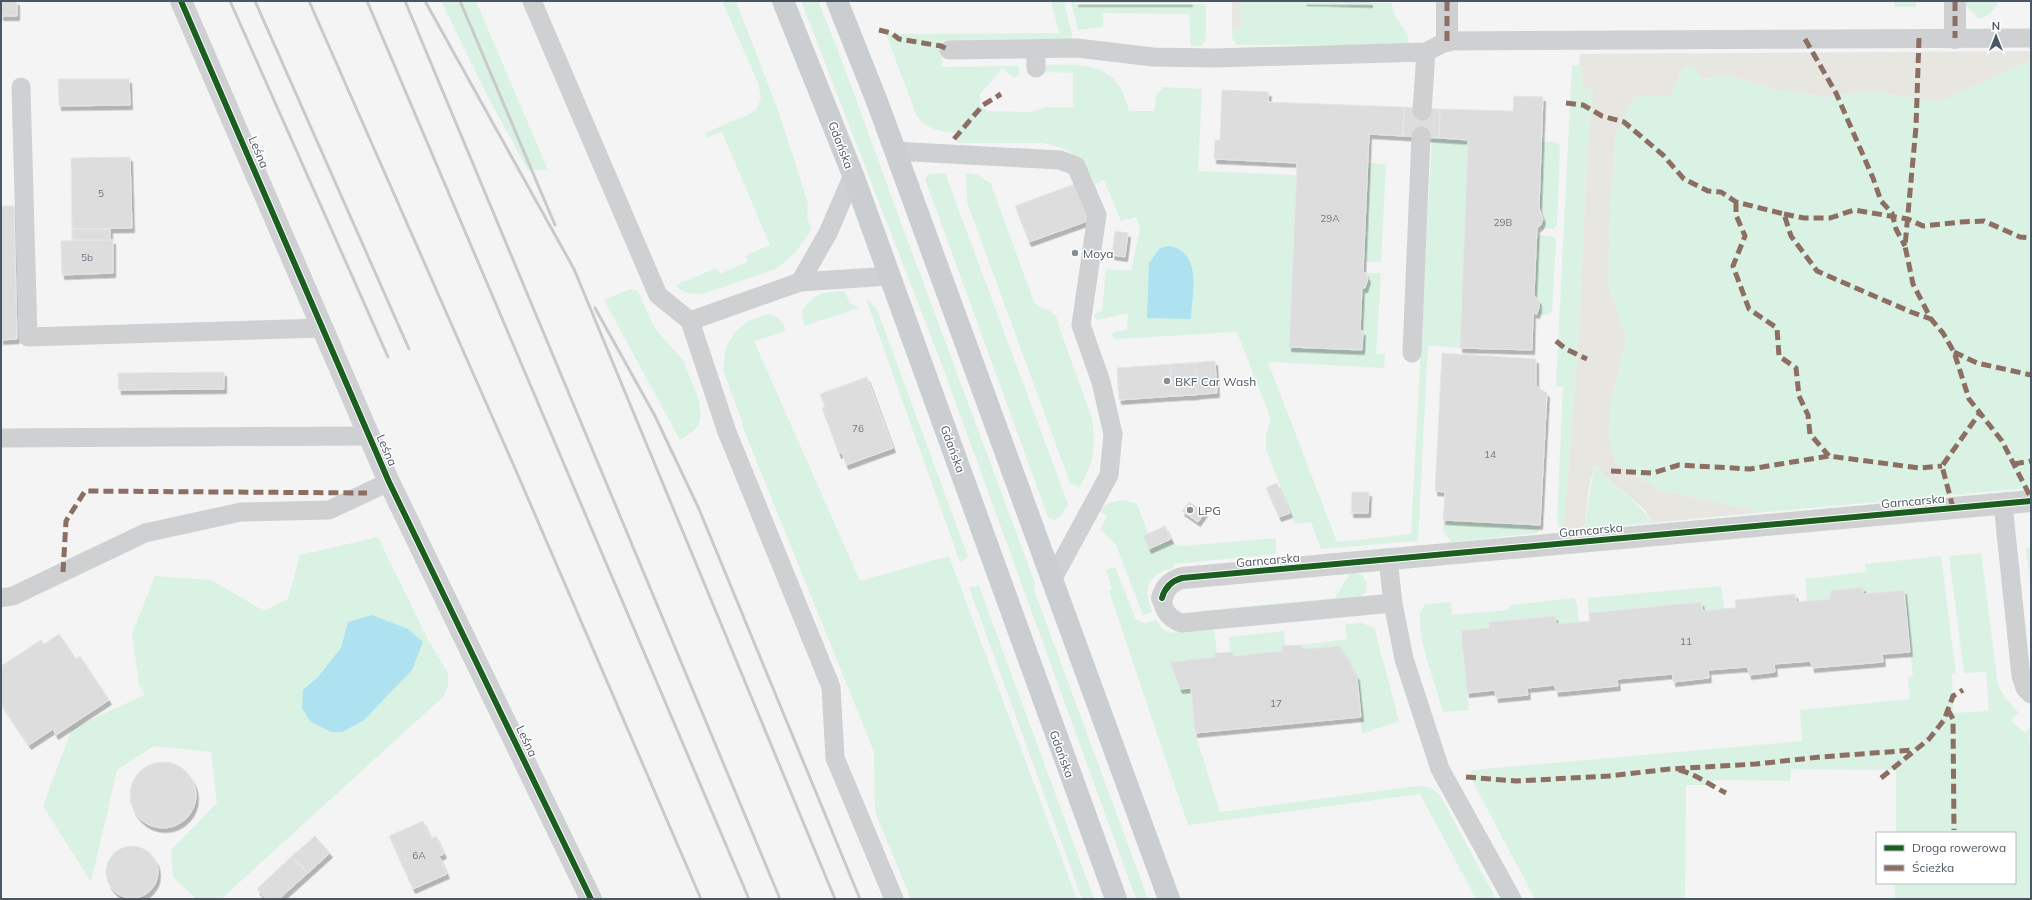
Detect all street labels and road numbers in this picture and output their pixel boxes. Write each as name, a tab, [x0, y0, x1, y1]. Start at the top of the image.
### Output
street label: Gdańska	[825, 119, 857, 171]
street label: Leśna	[246, 134, 272, 170]
street label: Gdańska	[937, 423, 969, 475]
street label: Leśna	[373, 432, 401, 468]
street label: Garncarska	[1880, 491, 1946, 511]
street label: Garncarska	[1558, 520, 1624, 540]
street label: Garncarska	[1235, 550, 1301, 570]
street label: Leśna	[513, 723, 541, 759]
street label: Gdańska	[1046, 728, 1078, 780]

